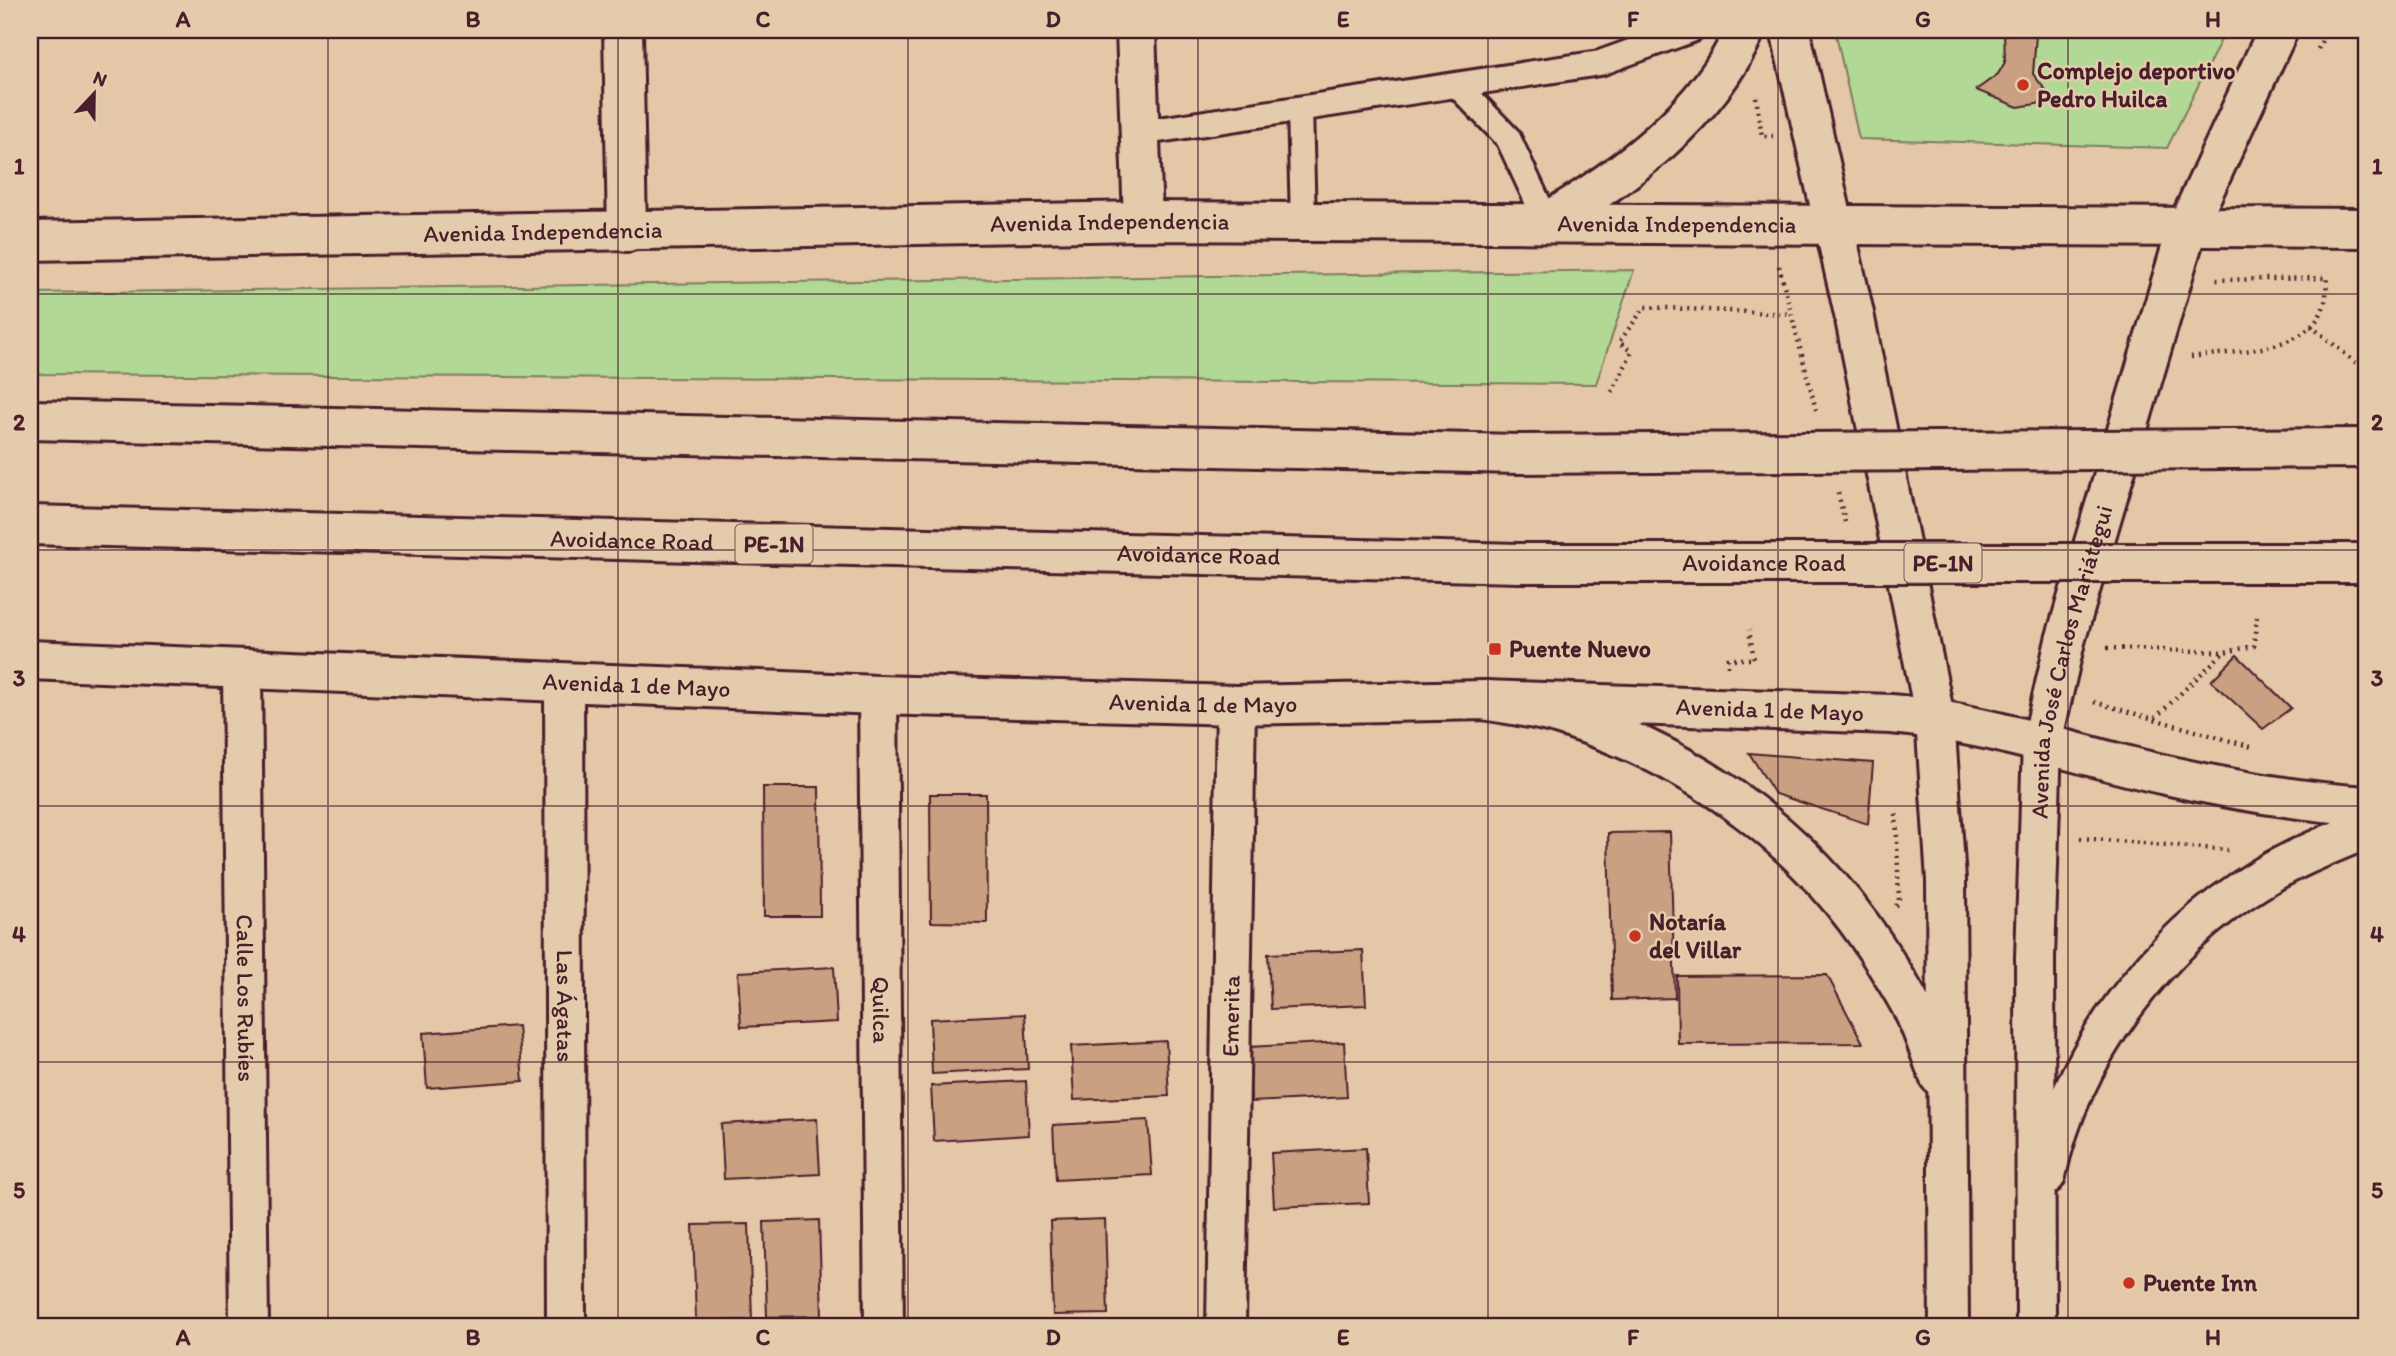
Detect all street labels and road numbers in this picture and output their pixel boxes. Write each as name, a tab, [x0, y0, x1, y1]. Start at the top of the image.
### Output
street label: Avenida Independencia	[990, 206, 1230, 238]
street label: Avenida Independencia	[1557, 208, 1797, 239]
street label: Avenida Independencia	[423, 215, 663, 248]
street label: Avenida José Carlos Mariátegui	[2025, 501, 2118, 819]
street label: Avoidance Road	[550, 523, 714, 556]
road number: PE-1N	[736, 524, 812, 564]
street label: Avoidance Road	[1117, 538, 1281, 571]
road number: PE-1N	[1904, 544, 1982, 582]
street label: Avoidance Road	[1682, 548, 1846, 577]
street label: Avenida 1 de Mayo	[542, 666, 731, 703]
street label: Avenida 1 de Mayo	[1109, 686, 1298, 719]
street label: Avenida 1 de Mayo	[1675, 692, 1864, 727]
street label: Calle Los Rubíes	[231, 914, 261, 1082]
street label: Las Ágatas	[551, 950, 580, 1062]
street label: Emerita	[1215, 974, 1246, 1057]
street label: Quilca	[867, 976, 896, 1044]

